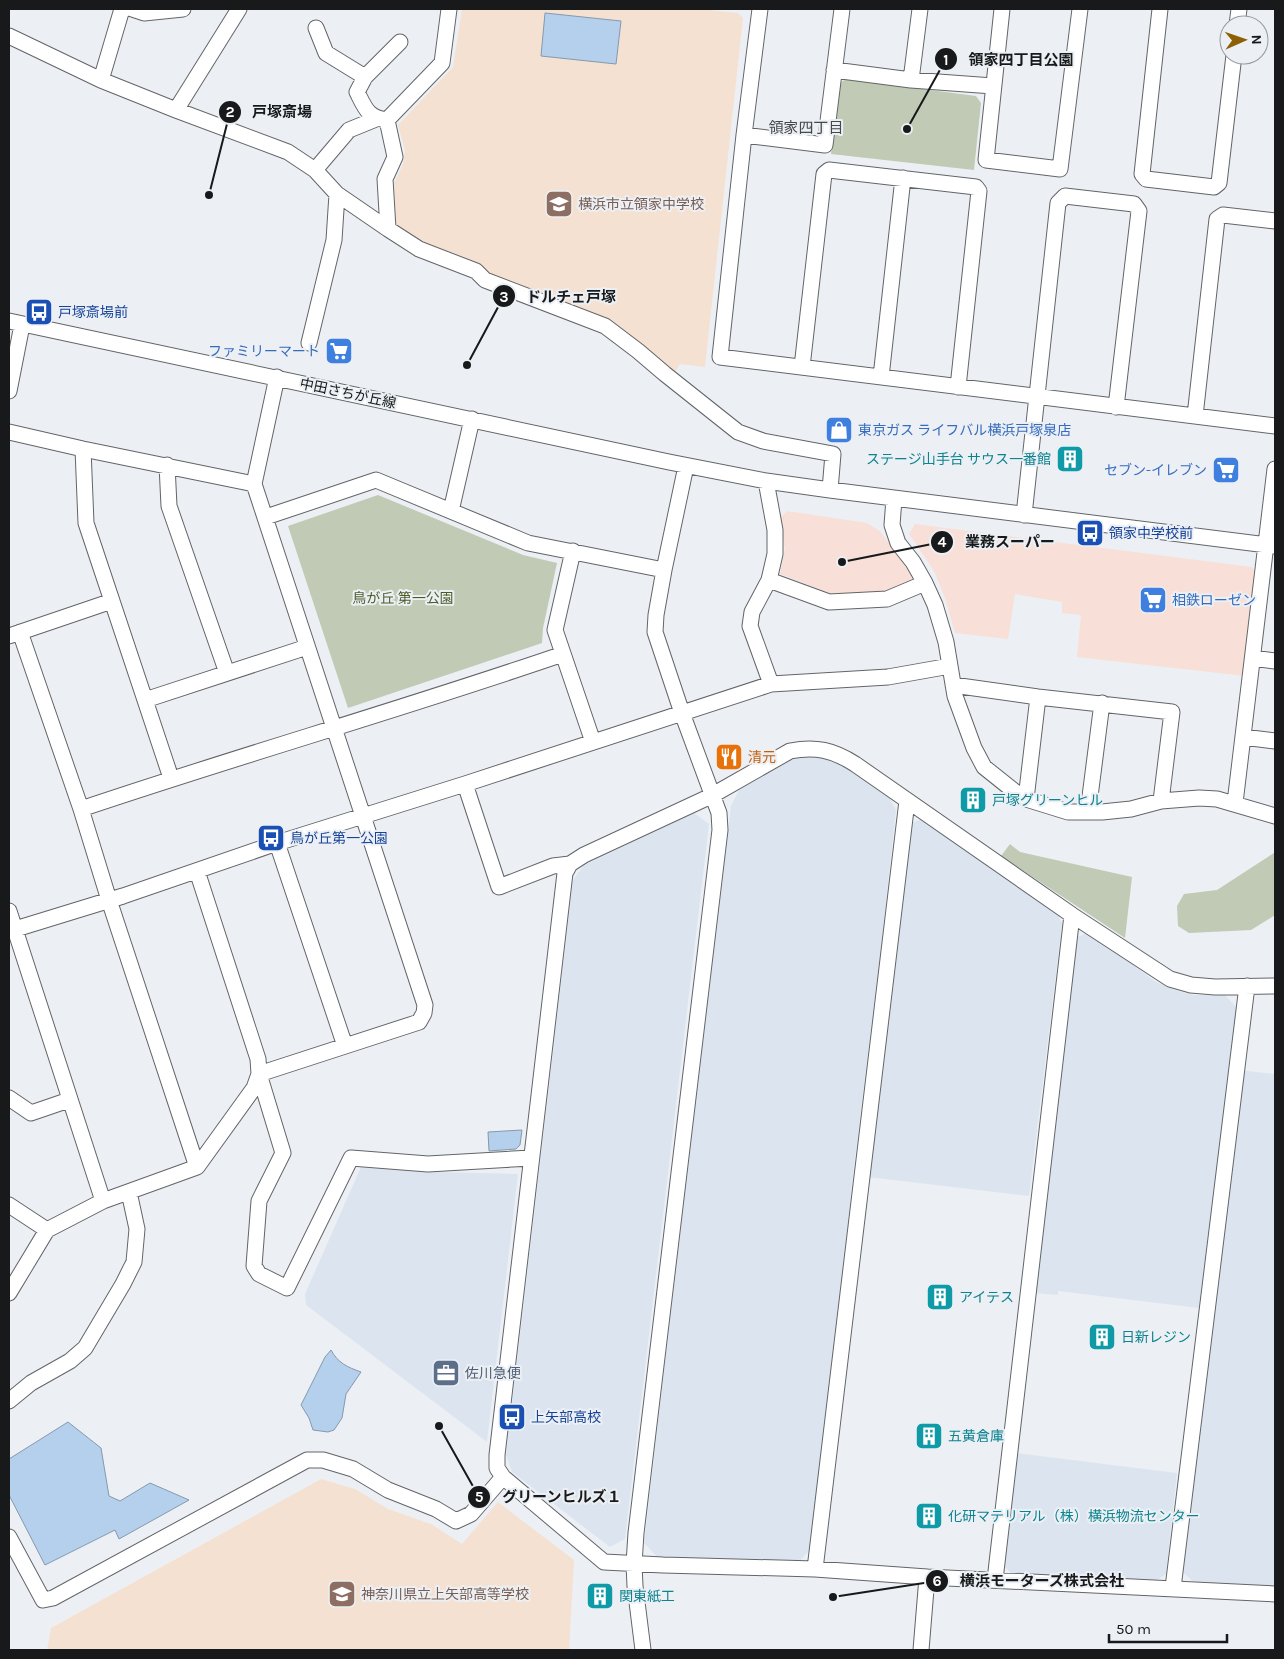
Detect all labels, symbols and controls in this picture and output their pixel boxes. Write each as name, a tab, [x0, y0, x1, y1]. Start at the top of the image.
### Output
north arrow	[1219, 15, 1269, 65]
text: N	[1248, 34, 1265, 45]
callout: 領家四丁目公園	[933, 44, 1083, 74]
text: 1	[943, 51, 949, 69]
text: 領家四丁目公園	[968, 51, 1074, 69]
callout: 戸塚斎場	[217, 97, 322, 127]
text: 2	[225, 103, 235, 121]
text: 戸塚斎場	[252, 103, 312, 121]
district label: 領家四丁目	[768, 119, 844, 137]
school or university icon: 横浜市立領家中学校	[544, 189, 574, 219]
place label: 横浜市立領家中学校	[578, 196, 704, 213]
callout: ドルチェ戸塚	[491, 281, 626, 311]
text: 3	[499, 288, 509, 306]
text: ドルチェ戸塚	[526, 288, 616, 306]
bus stop icon: 戸塚斎場前	[24, 297, 54, 327]
place label: 戸塚斎場前	[58, 304, 128, 321]
supermarket icon: ファミリーマート	[324, 336, 354, 366]
place label: ファミリーマート	[208, 343, 320, 360]
street label: 中田さちが丘線	[298, 375, 398, 412]
shop icon: 東京ガス ライフバル横浜戸塚泉店	[824, 415, 854, 445]
place label: 東京ガス ライフバル横浜戸塚泉店	[858, 422, 1071, 439]
building icon: ステージ山手台 サウス一番館	[1055, 444, 1085, 474]
place label: ステージ山手台 サウス一番館	[866, 451, 1051, 468]
supermarket icon: セブン-イレブン	[1211, 455, 1241, 485]
place label: セブン-イレブン	[1104, 462, 1207, 479]
bus stop icon: 領家中学校前	[1075, 518, 1105, 548]
place label: 領家中学校前	[1109, 525, 1193, 542]
callout: 業務スーパー	[930, 527, 1065, 557]
text: 4	[938, 533, 947, 551]
text: 業務スーパー	[965, 533, 1055, 551]
supermarket icon: 相鉄ローゼン	[1138, 585, 1168, 615]
park label: 鳥が丘 第一公園	[352, 590, 454, 607]
place label: 相鉄ローゼン	[1172, 592, 1256, 609]
restaurant icon: 清元	[714, 742, 744, 772]
place label: 清元	[748, 749, 776, 766]
building icon: 戸塚グリーンヒル	[958, 785, 988, 815]
place label: 戸塚グリーンヒル	[992, 792, 1103, 809]
bus stop icon: 鳥が丘第一公園	[256, 823, 286, 853]
place label: 鳥が丘第一公園	[290, 830, 388, 847]
building icon: アイテス	[925, 1282, 955, 1312]
place label: アイテス	[959, 1289, 1014, 1306]
building icon: 日新レジン	[1087, 1322, 1117, 1352]
place label: 日新レジン	[1121, 1329, 1191, 1346]
office icon: 佐川急便	[431, 1358, 461, 1388]
place label: 佐川急便	[465, 1365, 521, 1382]
bus stop icon: 上矢部高校	[497, 1402, 527, 1432]
place label: 上矢部高校	[531, 1409, 601, 1426]
building icon: 五黄倉庫	[914, 1421, 944, 1451]
place label: 五黄倉庫	[948, 1428, 1004, 1445]
callout: グリーンヒルズ１	[467, 1482, 632, 1512]
text: 5	[475, 1488, 484, 1506]
text: グリーンヒルズ１	[502, 1488, 622, 1506]
building icon: 化研マテリアル（株）横浜物流センター	[914, 1501, 944, 1531]
place label: 化研マテリアル（株）横浜物流センター	[948, 1508, 1200, 1525]
callout: 横浜モーターズ株式会社	[924, 1566, 1134, 1596]
text: 6	[932, 1572, 942, 1590]
text: 横浜モーターズ株式会社	[960, 1572, 1124, 1590]
school or university icon: 神奈川県立上矢部高等学校	[327, 1579, 357, 1609]
building icon: 関東紙工	[585, 1581, 615, 1611]
place label: 神奈川県立上矢部高等学校	[361, 1586, 529, 1603]
place label: 関東紙工	[619, 1588, 675, 1605]
scale bar	[1109, 1612, 1226, 1644]
text: 50 m	[1116, 1620, 1151, 1638]

